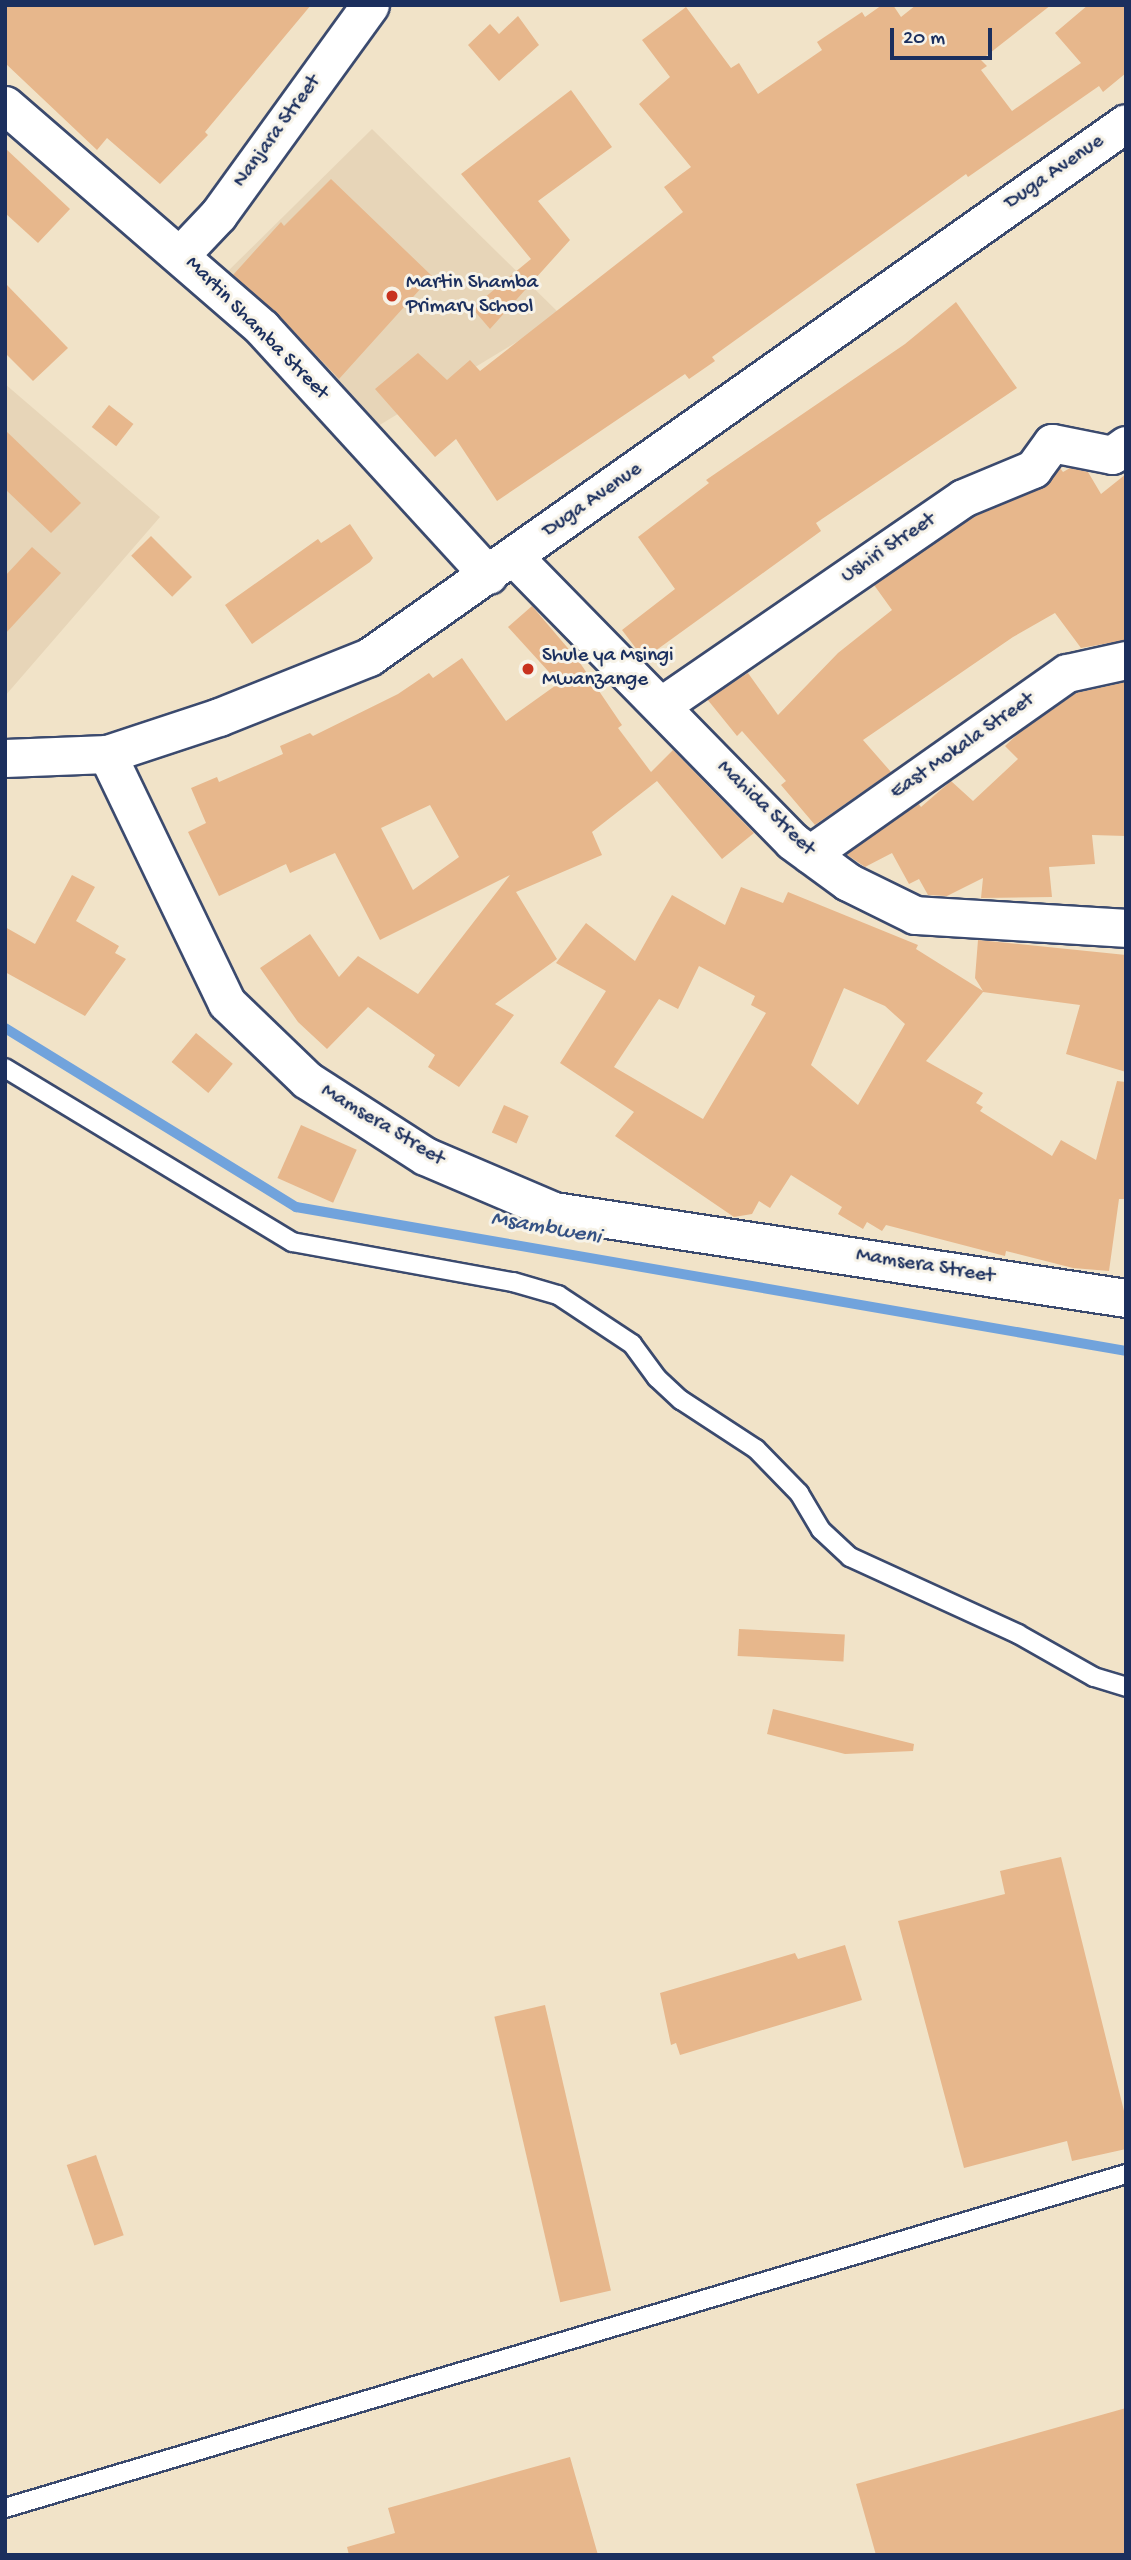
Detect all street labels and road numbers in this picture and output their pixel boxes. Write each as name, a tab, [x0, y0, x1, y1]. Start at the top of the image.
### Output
street label: Nanjara Street	[229, 71, 327, 193]
street label: Duga Avenue	[1001, 130, 1109, 216]
street label: Martin Shamba Street	[179, 252, 333, 406]
street label: Duga Avenue	[539, 458, 647, 544]
street label: Ushiri Street	[837, 508, 941, 590]
street label: East Mokala Street	[886, 688, 1040, 806]
street label: Mahida Street	[711, 756, 819, 862]
street label: Mamsera Street	[316, 1079, 448, 1173]
street label: Mamsera Street	[854, 1244, 996, 1290]

